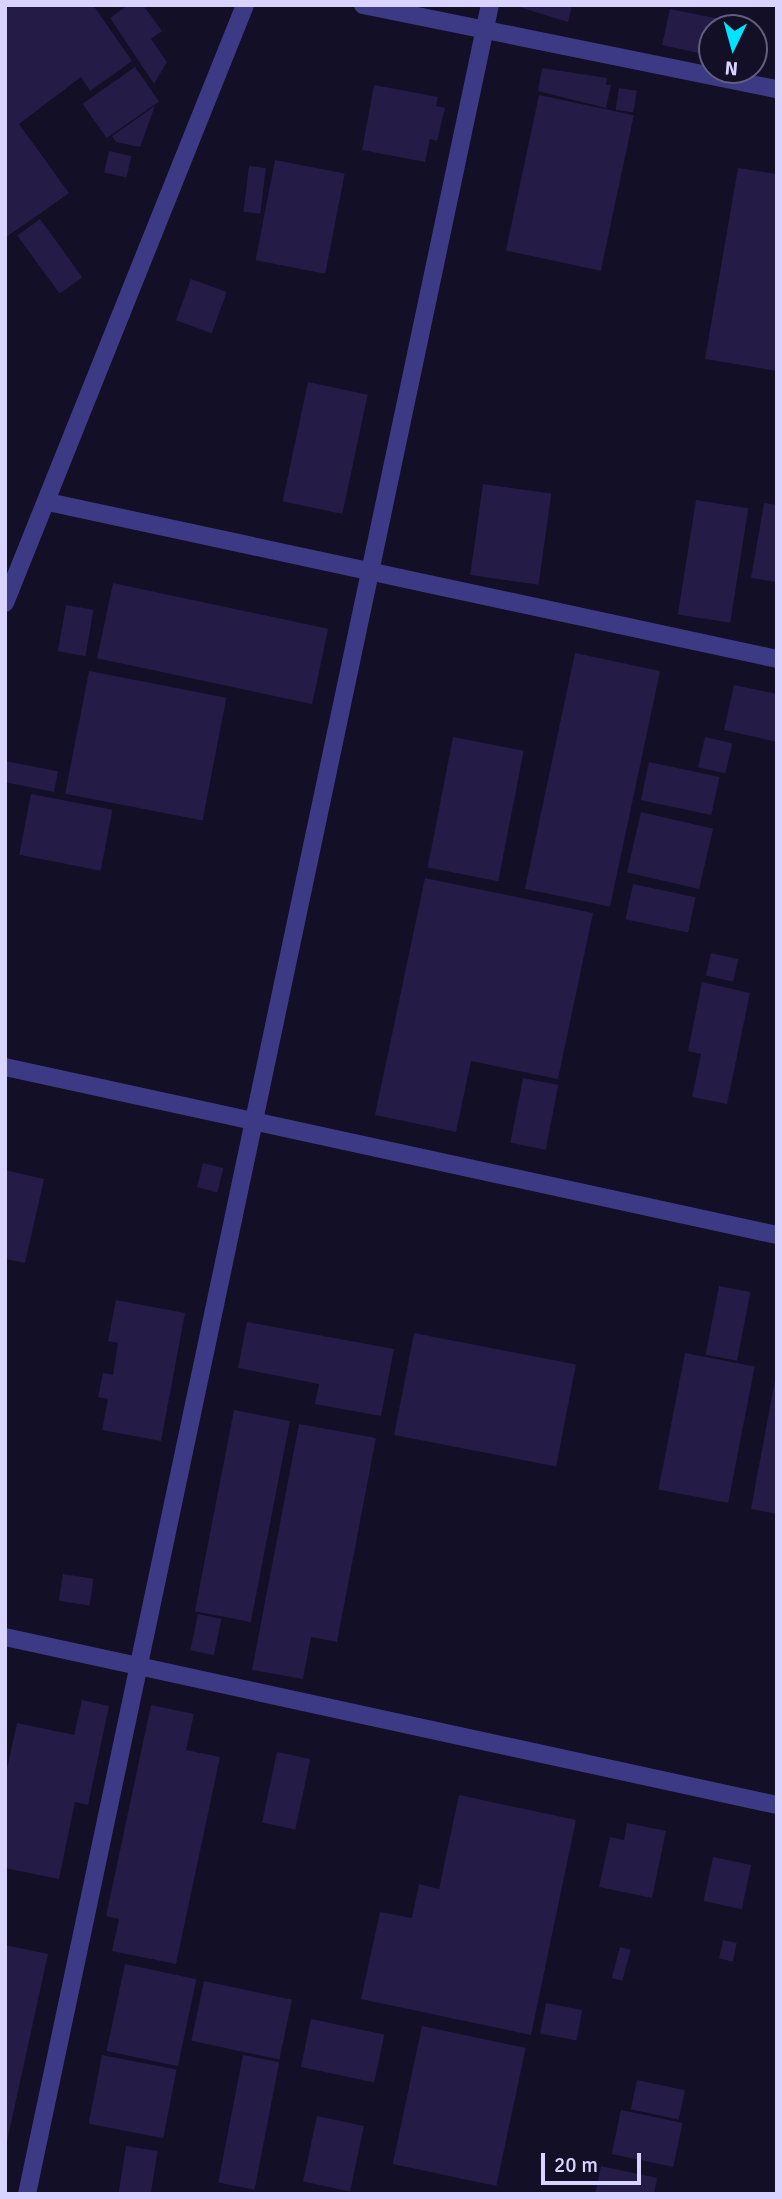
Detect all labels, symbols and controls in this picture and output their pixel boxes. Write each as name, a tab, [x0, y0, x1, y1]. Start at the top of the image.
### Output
north arrow	[698, 14, 768, 84]
text: N	[724, 55, 739, 80]
scale bar	[544, 2140, 644, 2184]
text: 20 m	[554, 2152, 598, 2178]

